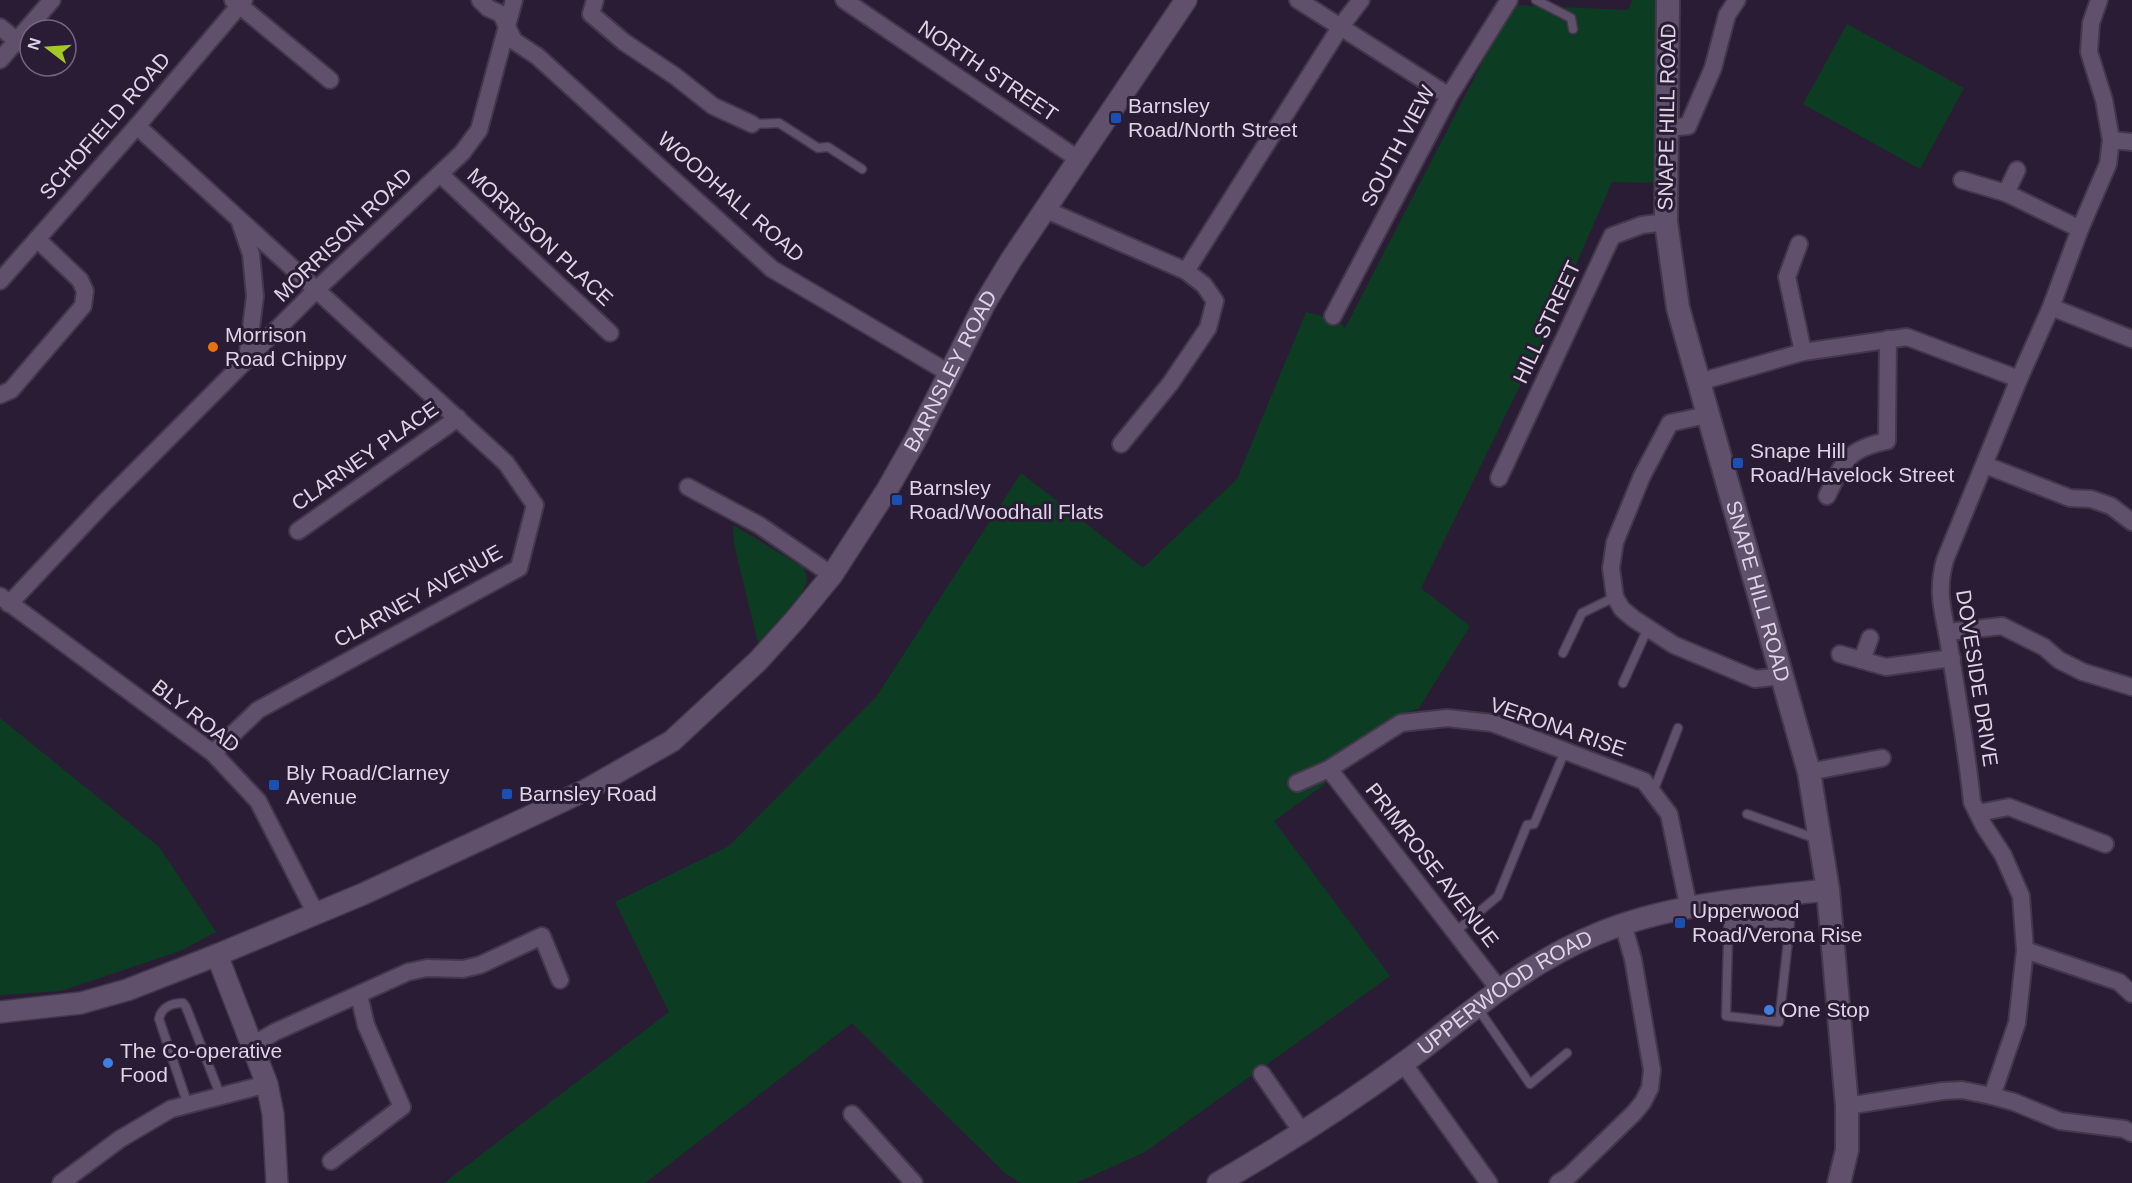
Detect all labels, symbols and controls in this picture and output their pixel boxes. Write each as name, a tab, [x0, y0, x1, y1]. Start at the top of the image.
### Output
street label: NORTH STREET	[914, 15, 1062, 126]
north arrow	[18, 18, 78, 78]
street label: SNAPE HILL ROAD	[1653, 23, 1680, 211]
text: N	[24, 36, 44, 52]
street label: SCHOFIELD ROAD	[35, 48, 175, 204]
street label: SOUTH VIEW	[1356, 81, 1439, 210]
place label: Barnsley Road/North Street	[1128, 94, 1297, 141]
marker: Barnsley Road/North Street	[1109, 111, 1123, 125]
street label: WOODHALL ROAD	[654, 127, 809, 266]
street label: MORRISON ROAD	[269, 163, 416, 306]
street label: MORRISON PLACE	[463, 163, 618, 310]
street label: HILL STREET	[1508, 257, 1585, 387]
street label: BARNSLEY ROAD	[899, 286, 1001, 456]
place label: Morrison Road Chippy	[225, 323, 347, 370]
marker: Morrison Road Chippy	[206, 340, 220, 354]
street label: CLARNEY PLACE	[287, 396, 442, 515]
place label: Snape Hill Road/Havelock Street	[1750, 439, 1954, 486]
marker: Snape Hill Road/Havelock Street	[1731, 456, 1745, 470]
place label: Barnsley Road/Woodhall Flats	[909, 476, 1104, 523]
marker: Barnsley Road/Woodhall Flats	[890, 493, 904, 507]
street label: SNAPE HILL ROAD	[1722, 498, 1795, 684]
street label: CLARNEY AVENUE	[330, 540, 506, 651]
street label: DOVESIDE DRIVE	[1952, 588, 2003, 768]
street label: BLY ROAD	[148, 674, 244, 757]
street label: VERONA RISE	[1487, 692, 1629, 761]
place label: Bly Road/Clarney Avenue	[286, 761, 450, 808]
marker: Bly Road/Clarney Avenue	[267, 778, 281, 792]
street label: PRIMROSE AVENUE	[1361, 778, 1503, 951]
place label: Barnsley Road	[519, 782, 657, 805]
marker: Barnsley Road	[500, 787, 514, 801]
place label: Upperwood Road/Verona Rise	[1692, 899, 1862, 946]
marker: Upperwood Road/Verona Rise	[1673, 916, 1687, 930]
street label: UPPERWOOD ROAD	[1413, 925, 1596, 1059]
place label: One Stop	[1781, 998, 1870, 1021]
marker: One Stop	[1762, 1003, 1776, 1017]
place label: The Co-operative Food	[120, 1039, 282, 1086]
marker: The Co-operative Food	[101, 1056, 115, 1070]

